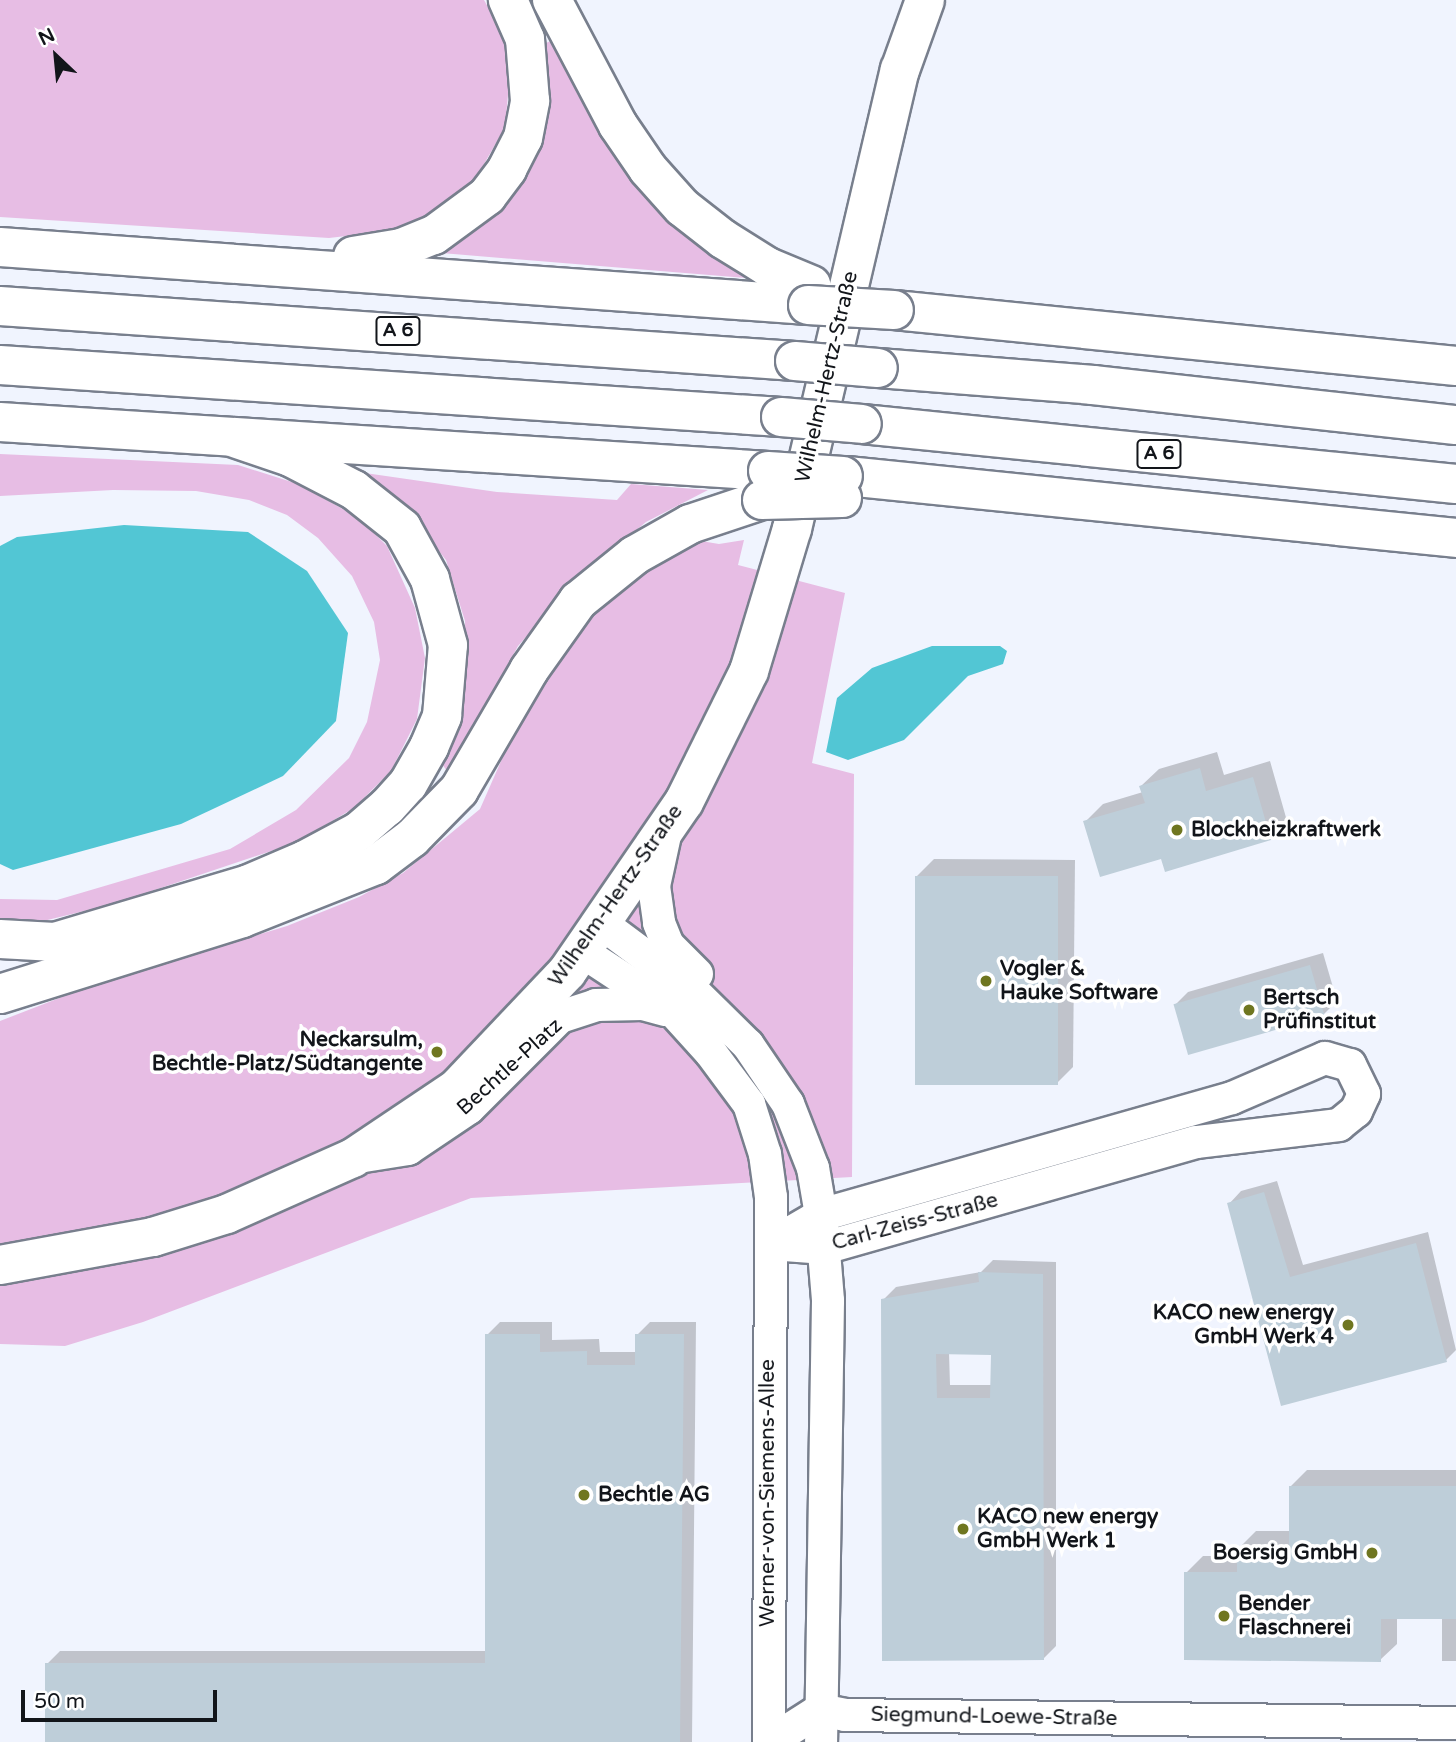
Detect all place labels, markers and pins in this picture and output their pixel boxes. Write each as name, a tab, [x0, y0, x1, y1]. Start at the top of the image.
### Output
place label: Blockheizkraftwerk	[1191, 817, 1381, 843]
marker: Blockheizkraftwerk	[1169, 822, 1185, 838]
place label: Vogler & Hauke Software	[1000, 956, 1158, 1006]
marker: Vogler & Hauke Software	[978, 973, 994, 989]
place label: Bertsch Prüfinstitut	[1263, 985, 1376, 1035]
marker: Bertsch Prüfinstitut	[1241, 1002, 1257, 1018]
place label: Neckarsulm, Bechtle-Platz/Südtangente	[152, 1027, 423, 1077]
marker: Neckarsulm, Bechtle-Platz/Südtangente	[429, 1044, 445, 1060]
place label: KACO new energy GmbH Werk 4	[1153, 1300, 1334, 1350]
marker: KACO new energy GmbH Werk 4	[1340, 1317, 1356, 1333]
place label: Bechtle AG	[598, 1482, 710, 1508]
marker: Bechtle AG	[576, 1487, 592, 1503]
place label: KACO new energy GmbH Werk 1	[977, 1504, 1158, 1554]
marker: KACO new energy GmbH Werk 1	[955, 1521, 971, 1537]
place label: Boersig GmbH	[1213, 1540, 1358, 1566]
marker: Boersig GmbH	[1364, 1545, 1380, 1561]
place label: Bender Flaschnerei	[1238, 1591, 1351, 1641]
marker: Bender Flaschnerei	[1216, 1608, 1232, 1624]

